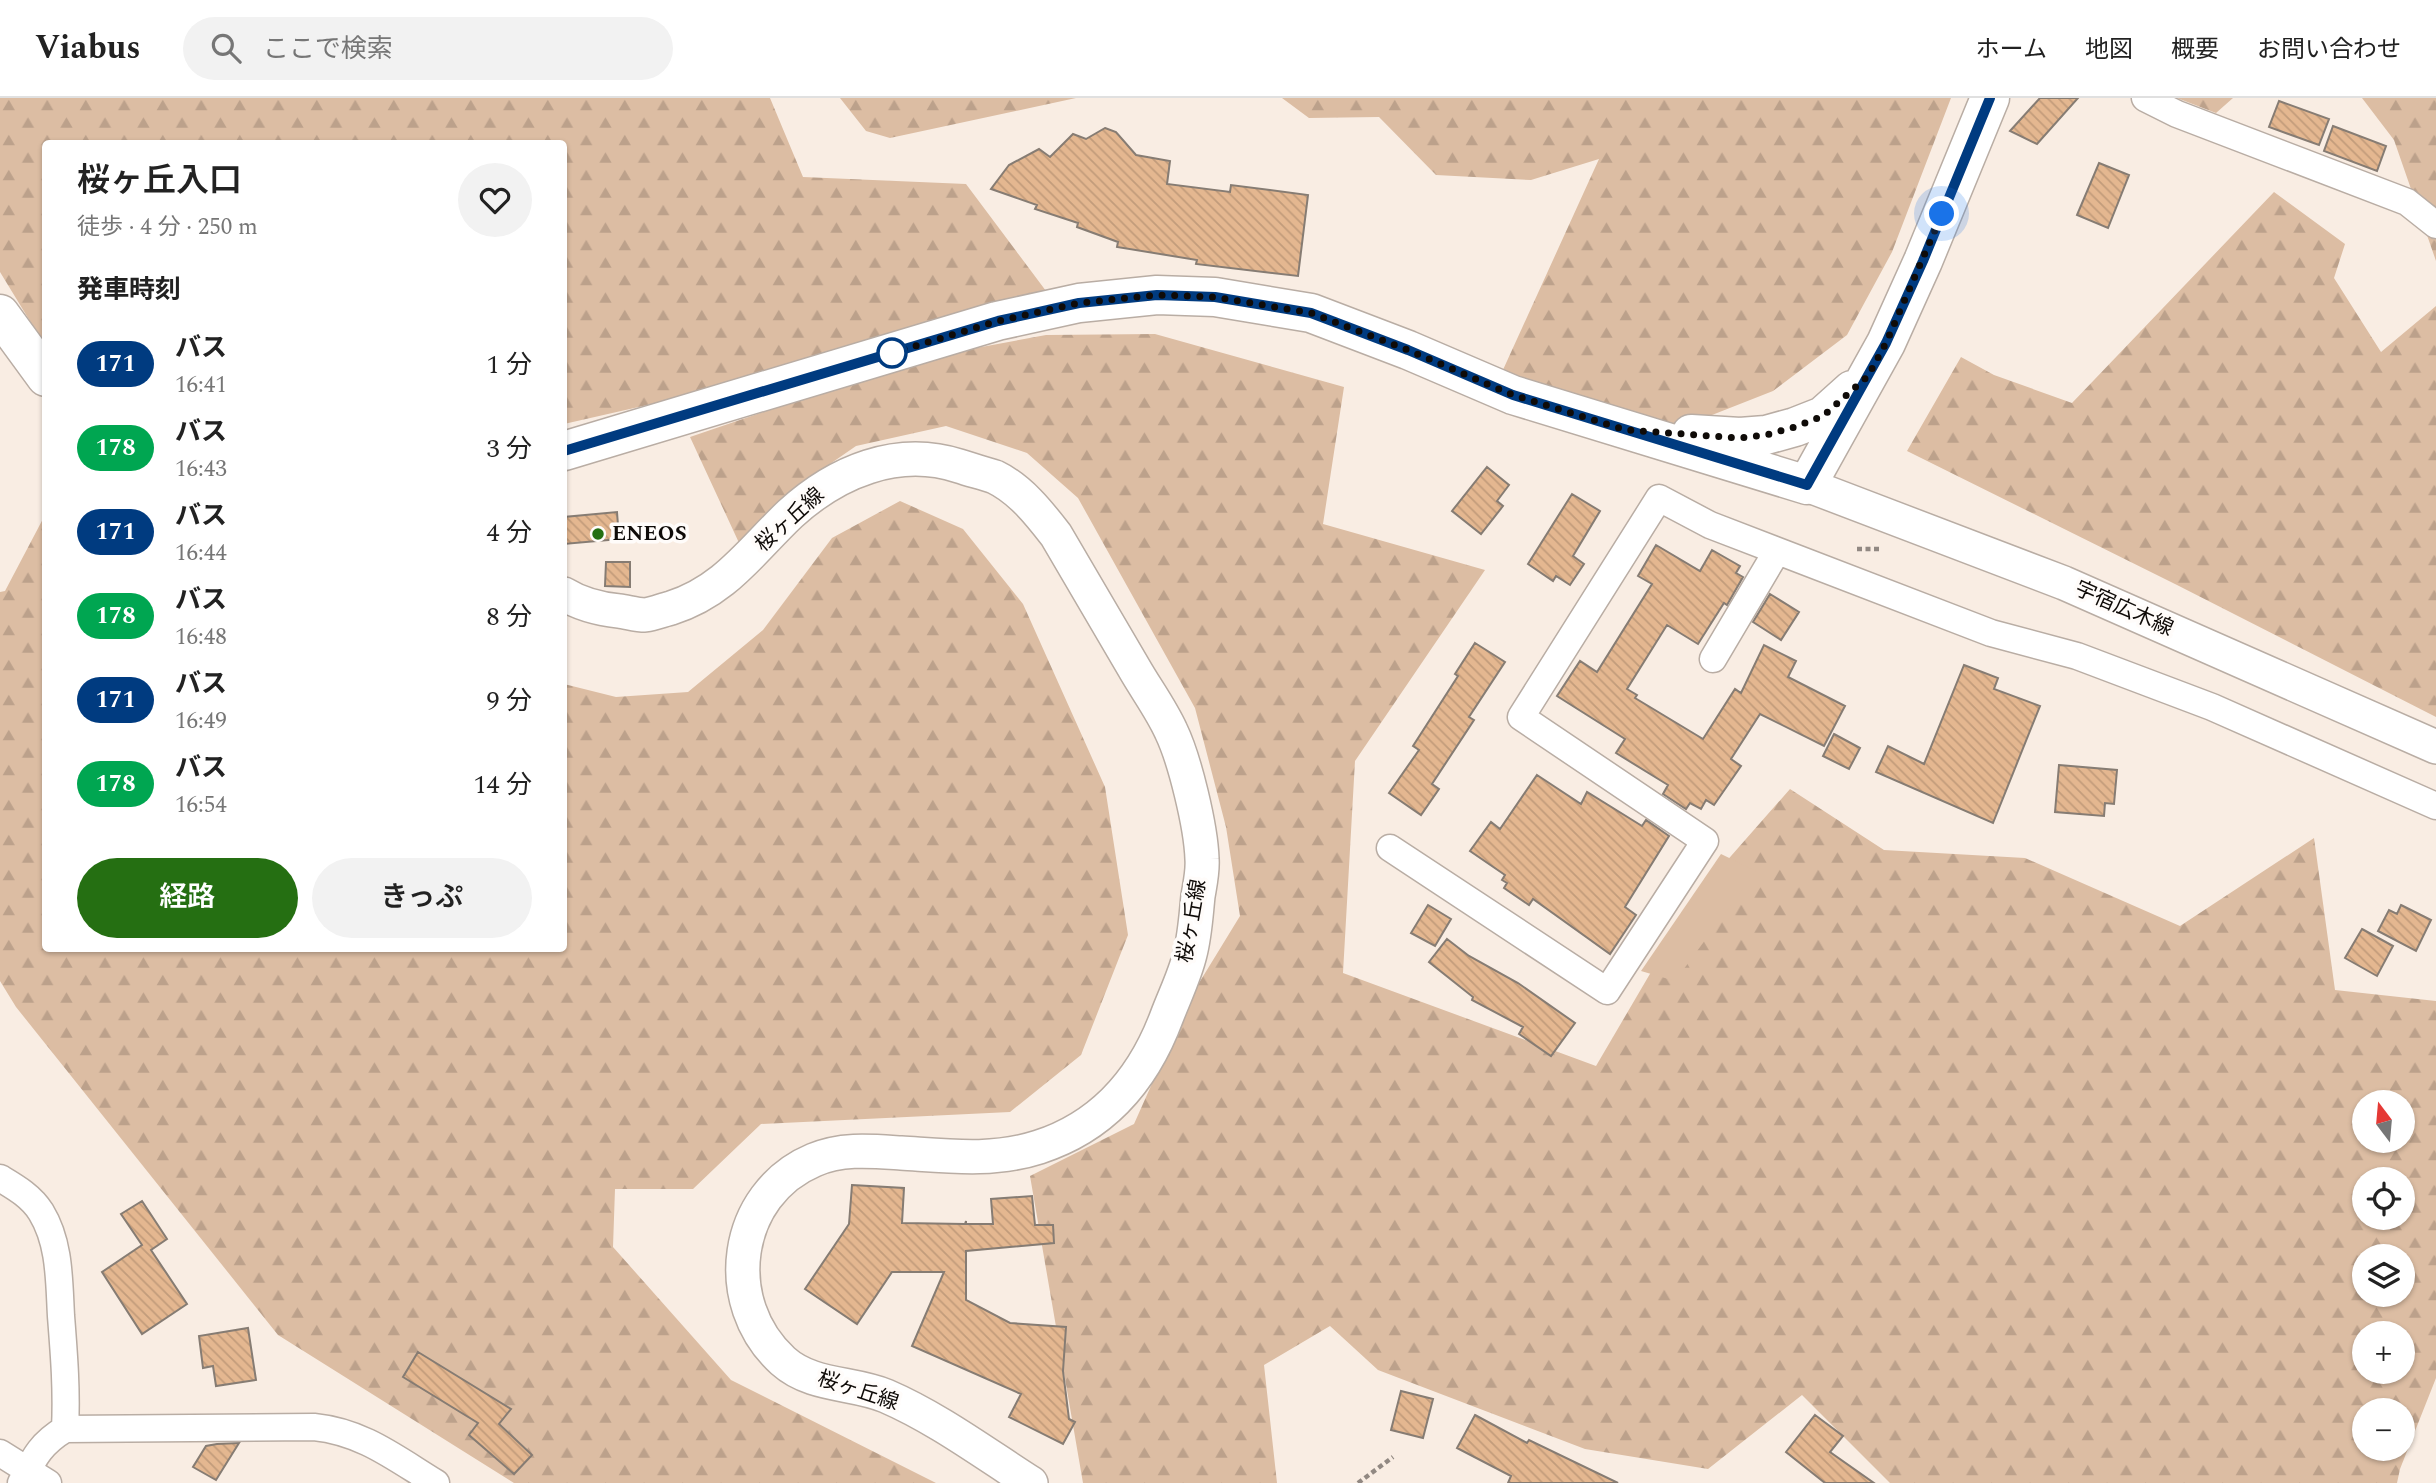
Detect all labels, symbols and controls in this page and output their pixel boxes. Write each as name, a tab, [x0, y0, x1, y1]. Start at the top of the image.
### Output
search box	[183, 17, 673, 80]
text: Viabus	[35, 23, 141, 73]
icon: search	[207, 29, 245, 67]
text: ここで検索	[263, 29, 393, 69]
text: ホーム	[1976, 32, 2047, 68]
text: 地図	[2085, 32, 2133, 68]
text: 概要	[2171, 32, 2219, 68]
text: お問い合わせ	[2257, 32, 2401, 68]
text: 桜ヶ丘入口	[77, 156, 242, 206]
button: heart	[458, 163, 532, 237]
your location	[1924, 196, 1959, 231]
text: 徒歩 · 4 分 · 250 m	[77, 210, 258, 245]
text: 発車時刻	[77, 270, 181, 310]
text: バス	[175, 328, 227, 368]
unlabelled marker	[877, 338, 907, 368]
text: 1 分	[486, 345, 532, 385]
text: 171	[95, 346, 136, 382]
text: 16:41	[175, 368, 227, 403]
text: バス	[175, 412, 227, 452]
text: 3 分	[486, 429, 532, 469]
text: 178	[95, 430, 136, 466]
text: 16:43	[175, 452, 227, 487]
street label: 桜ヶ丘線	[748, 480, 832, 560]
text: バス	[175, 496, 227, 536]
text: 4 分	[486, 513, 532, 553]
text: 171	[95, 514, 136, 550]
place label: ENEOS	[612, 518, 687, 550]
marker: ENEOS	[590, 526, 606, 542]
text: 16:44	[175, 536, 227, 571]
street label: 宇宿広木線	[2070, 573, 2178, 645]
text: バス	[175, 580, 227, 620]
text: 8 分	[486, 597, 532, 637]
text: 178	[95, 598, 136, 634]
text: 16:48	[175, 620, 227, 655]
text: バス	[175, 664, 227, 704]
text: 9 分	[486, 681, 532, 721]
text: 171	[95, 682, 136, 718]
text: 16:49	[175, 704, 227, 739]
text: バス	[175, 748, 227, 788]
text: 14 分	[473, 765, 532, 805]
text: 178	[95, 766, 136, 802]
text: 16:54	[175, 788, 227, 823]
button: 経路	[77, 858, 298, 938]
button: きっぷ	[312, 858, 532, 938]
street label: 桜ヶ丘線	[1169, 877, 1215, 965]
north arrow	[2352, 1090, 2415, 1153]
map controls	[2352, 1090, 2415, 1461]
button: locate	[2352, 1167, 2415, 1230]
button: layers	[2352, 1244, 2415, 1307]
button: +	[2352, 1321, 2415, 1384]
street label: 桜ヶ丘線	[813, 1363, 903, 1419]
button: −	[2352, 1398, 2415, 1461]

